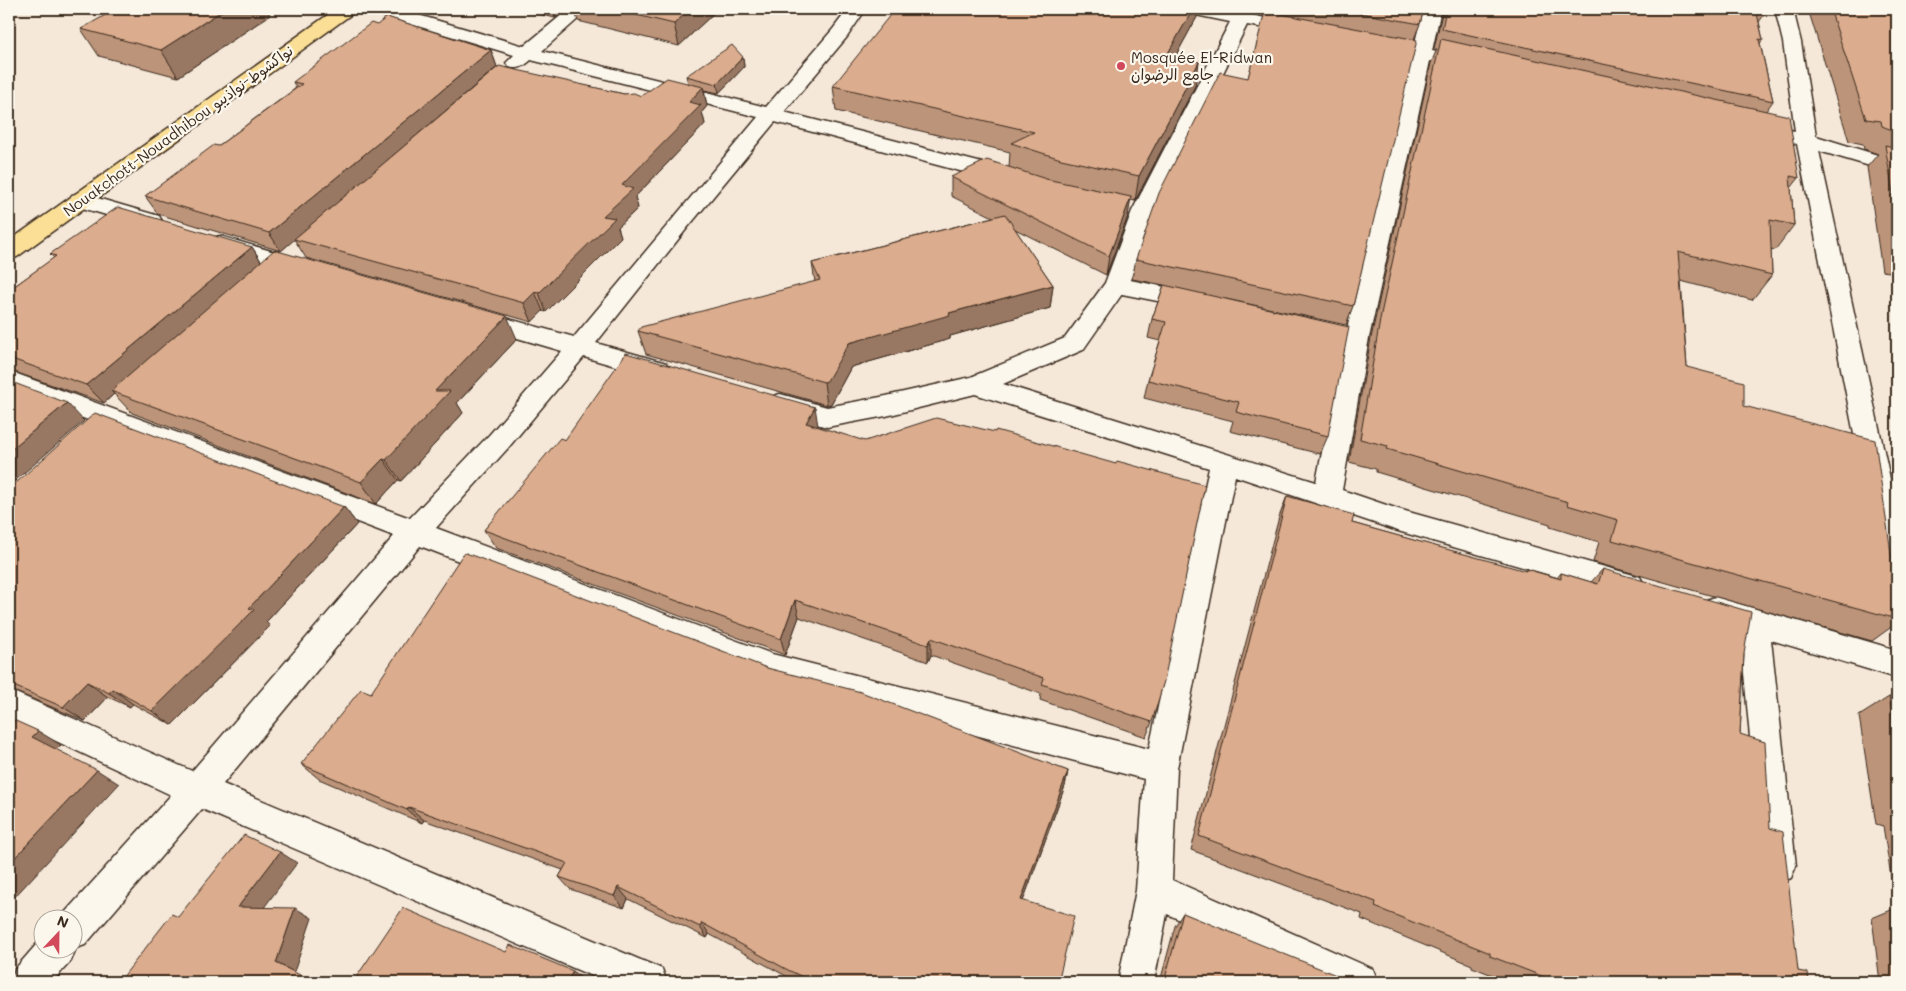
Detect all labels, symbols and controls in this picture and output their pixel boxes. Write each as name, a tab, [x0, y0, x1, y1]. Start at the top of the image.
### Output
street label: Nouakchott-Nouadhibou نواكشوط-نواذيبو	[59, 40, 298, 221]
place label: Mosquée El-Ridwan جامع الرضوان	[1131, 47, 1272, 86]
marker: Mosquée El-Ridwan جامع الرضوان	[1115, 60, 1127, 72]
north arrow	[32, 908, 82, 958]
text: N	[55, 911, 72, 932]

